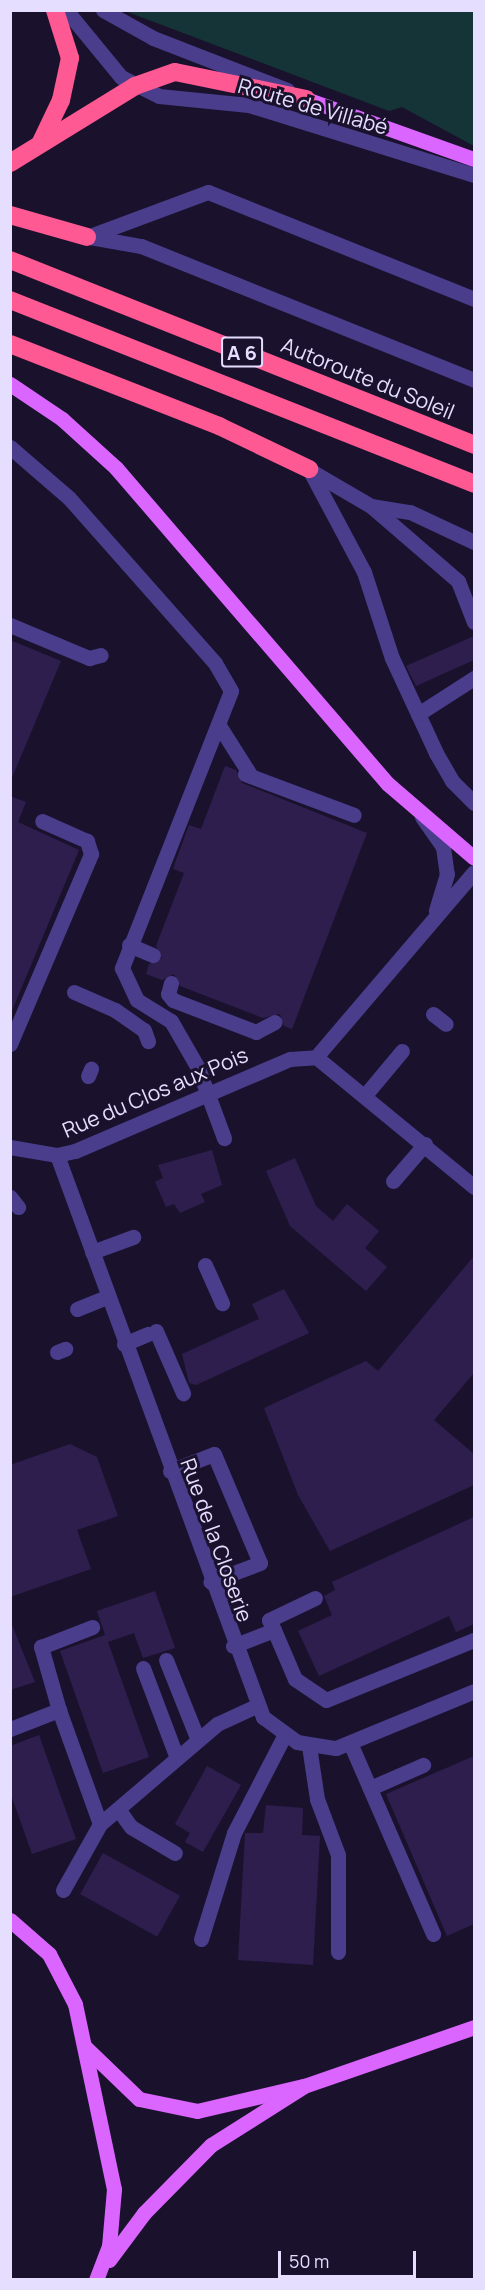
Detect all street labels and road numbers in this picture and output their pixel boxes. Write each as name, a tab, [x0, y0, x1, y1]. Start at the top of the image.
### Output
street label: Route de Villabé	[235, 73, 391, 139]
street label: Autoroute du Soleil	[278, 332, 458, 424]
road number: A 6	[221, 335, 263, 369]
street label: Rue du Clos aux Pois	[58, 1041, 252, 1143]
street label: Rue de la Closerie	[176, 1455, 258, 1625]

